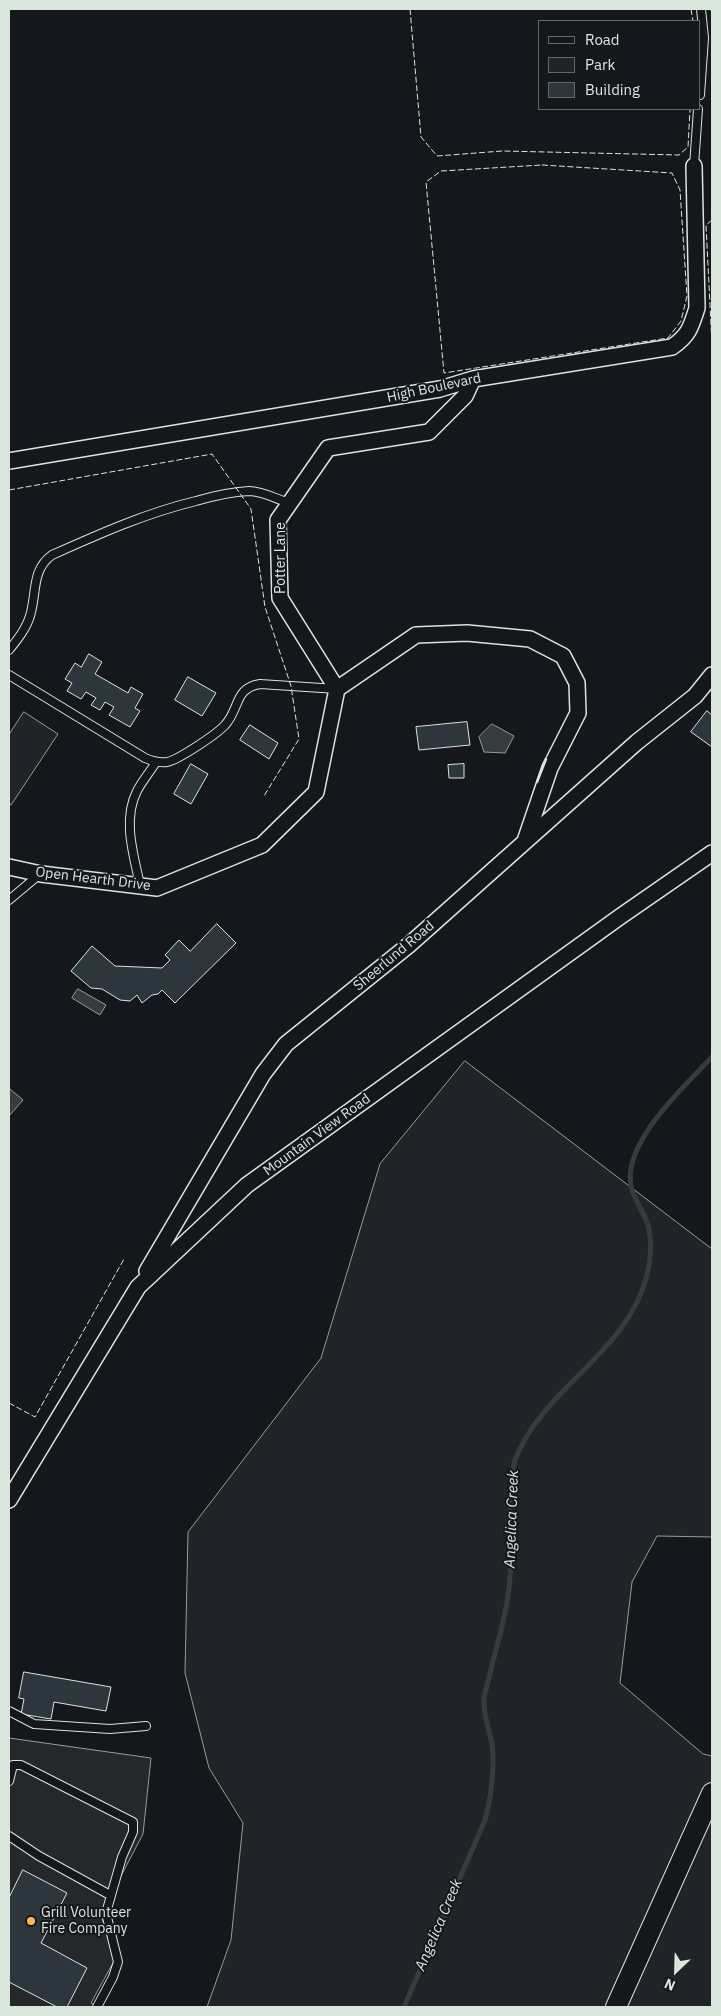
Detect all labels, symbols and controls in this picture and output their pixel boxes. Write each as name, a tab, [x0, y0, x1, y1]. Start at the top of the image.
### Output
legend	[538, 20, 701, 110]
text: Road	[585, 30, 620, 49]
text: Park	[585, 55, 615, 74]
text: Building	[585, 80, 640, 99]
street label: High Boulevard	[385, 370, 483, 406]
street label: Potter Lane	[273, 522, 289, 594]
street label: Open Hearth Drive	[34, 864, 152, 894]
street label: Sheerlund Road	[350, 917, 438, 995]
street label: Mountain View Road	[260, 1091, 374, 1179]
water label: Angelica Creek	[501, 1470, 523, 1568]
water label: Angelica Creek	[412, 1876, 466, 1974]
place label: Grill Volunteer Fire Company	[41, 1905, 131, 1938]
marker: Grill Volunteer Fire Company	[25, 1915, 37, 1927]
north arrow	[651, 1946, 701, 1996]
text: N	[662, 1974, 678, 1995]

